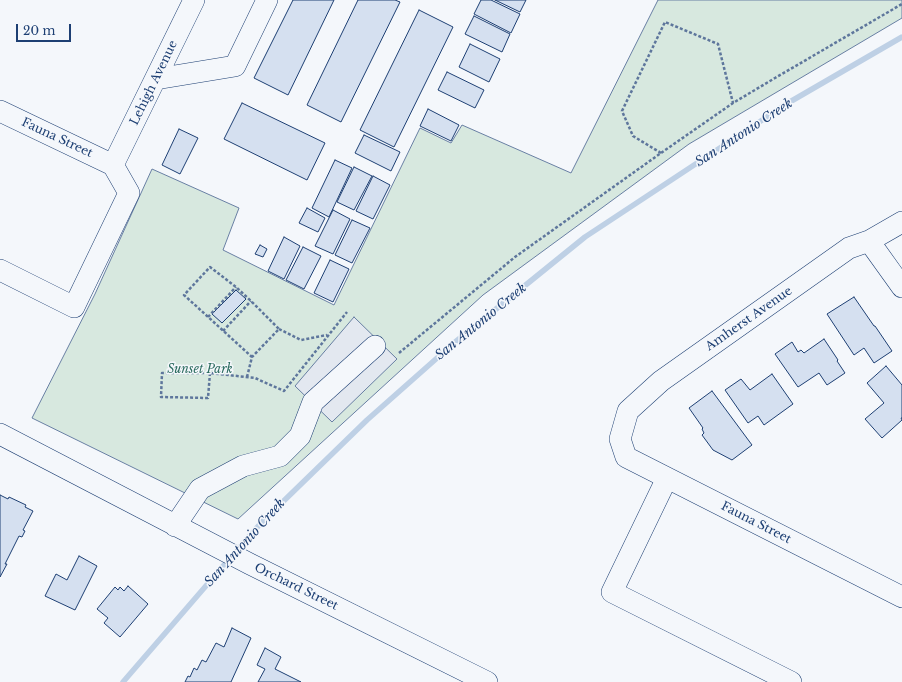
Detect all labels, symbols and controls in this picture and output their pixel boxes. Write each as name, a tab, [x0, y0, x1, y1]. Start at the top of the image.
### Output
scale bar	[18, 16, 73, 42]
text: 20 m	[23, 23, 55, 38]
street label: Lehigh Avenue	[127, 38, 181, 128]
water label: San Antonio Creek	[692, 96, 796, 170]
street label: Fauna Street	[19, 115, 95, 161]
water label: San Antonio Creek	[432, 280, 530, 364]
street label: Amherst Avenue	[703, 284, 795, 354]
park label: Sunset Park	[167, 363, 233, 377]
water label: San Antonio Creek	[201, 496, 289, 590]
street label: Fauna Street	[719, 499, 793, 547]
street label: Orchard Street	[252, 560, 340, 614]

